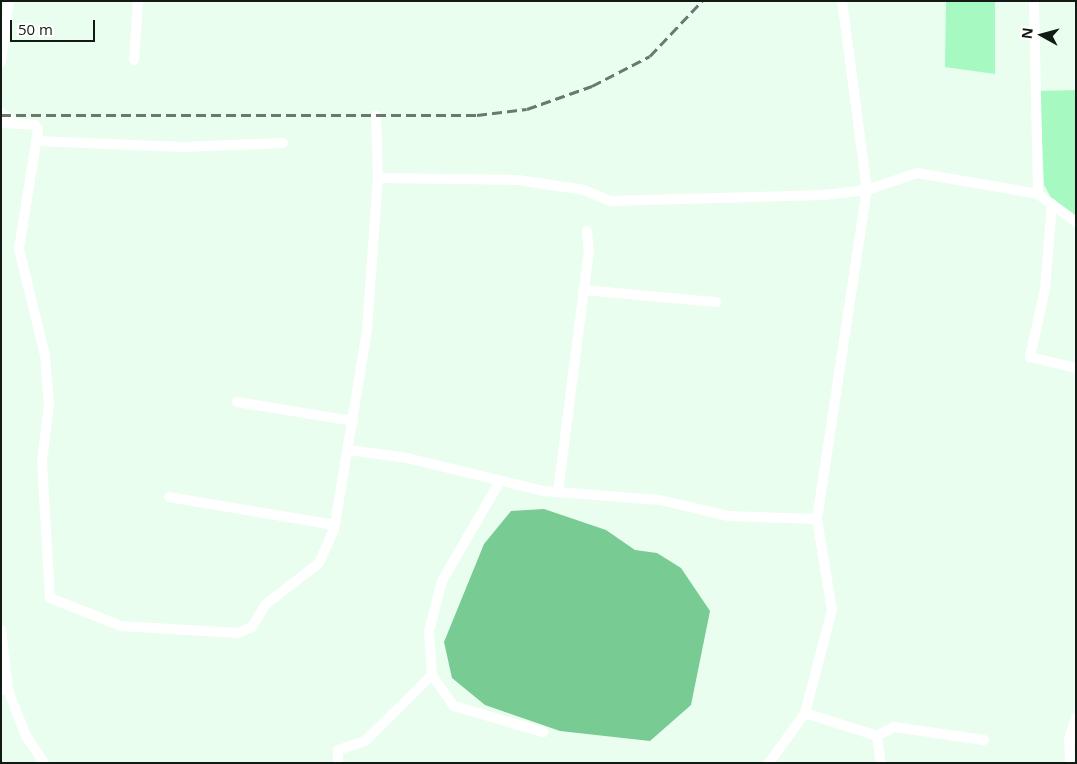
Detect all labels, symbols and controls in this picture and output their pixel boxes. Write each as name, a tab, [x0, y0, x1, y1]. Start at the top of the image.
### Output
scale bar	[12, 10, 98, 42]
north arrow	[1017, 10, 1067, 60]
text: 50 m	[18, 19, 53, 39]
text: N	[1016, 26, 1037, 40]

